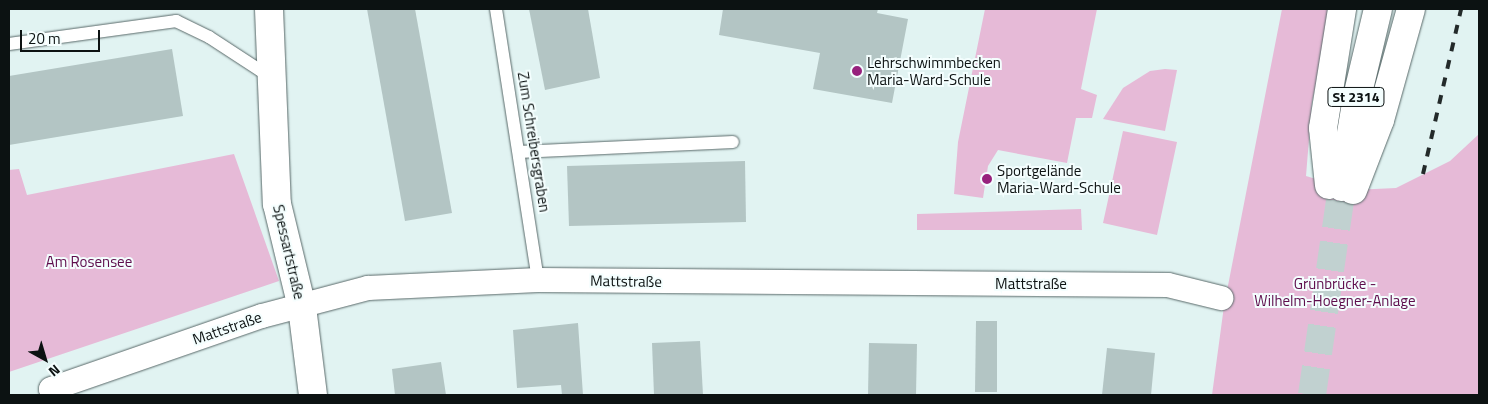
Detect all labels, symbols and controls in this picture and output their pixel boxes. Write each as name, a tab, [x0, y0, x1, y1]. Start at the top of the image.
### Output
scale bar	[22, 20, 102, 52]
text: 20 m	[28, 27, 61, 50]
place label: Lehrschwimmbecken Maria-Ward-Schule	[867, 53, 1001, 88]
marker: Lehrschwimmbecken Maria-Ward-Schule	[851, 65, 863, 77]
street label: Zum Schreibersgraben	[514, 71, 554, 213]
road number: St 2314	[1327, 85, 1385, 108]
place label: Sportgelände Maria-Ward-Schule	[997, 161, 1121, 196]
marker: Sportgelände Maria-Ward-Schule	[981, 173, 993, 185]
street label: Spessartstraße	[269, 203, 309, 301]
park label: Am Rosensee	[46, 253, 132, 271]
street label: Mattstraße	[590, 271, 662, 291]
park label: Grünbrücke - Wilhelm-Hoegner-Anlage	[1254, 274, 1416, 309]
street label: Mattstraße	[995, 275, 1067, 293]
street label: Mattstraße	[190, 308, 264, 348]
north arrow	[20, 334, 70, 384]
text: N	[44, 360, 65, 382]

